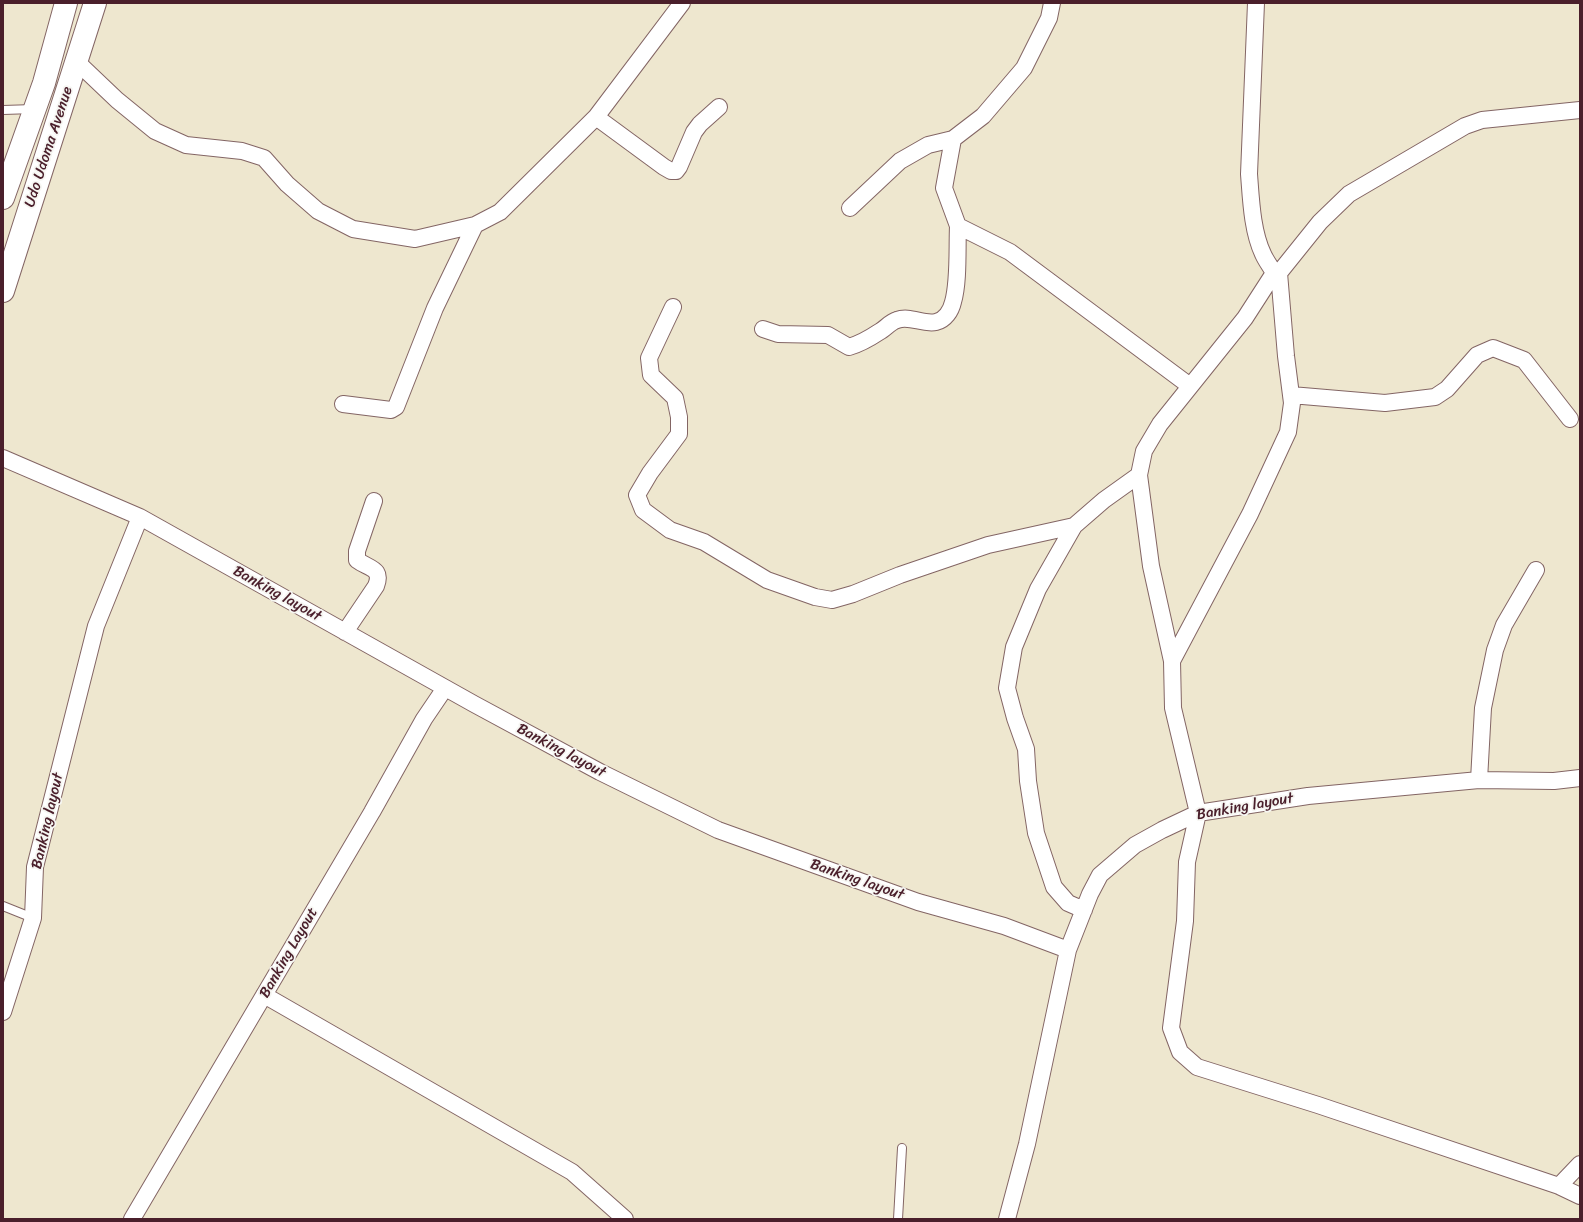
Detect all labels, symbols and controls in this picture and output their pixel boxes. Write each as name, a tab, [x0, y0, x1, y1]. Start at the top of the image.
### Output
street label: Udo Udoma Avenue	[21, 84, 77, 210]
street label: Banking layout	[230, 562, 324, 626]
street label: Banking layout	[513, 720, 609, 782]
street label: Banking layout	[28, 771, 68, 871]
street label: Banking layout	[1195, 790, 1295, 824]
street label: Banking layout	[808, 856, 906, 904]
street label: Banking Layout	[256, 905, 322, 1001]

